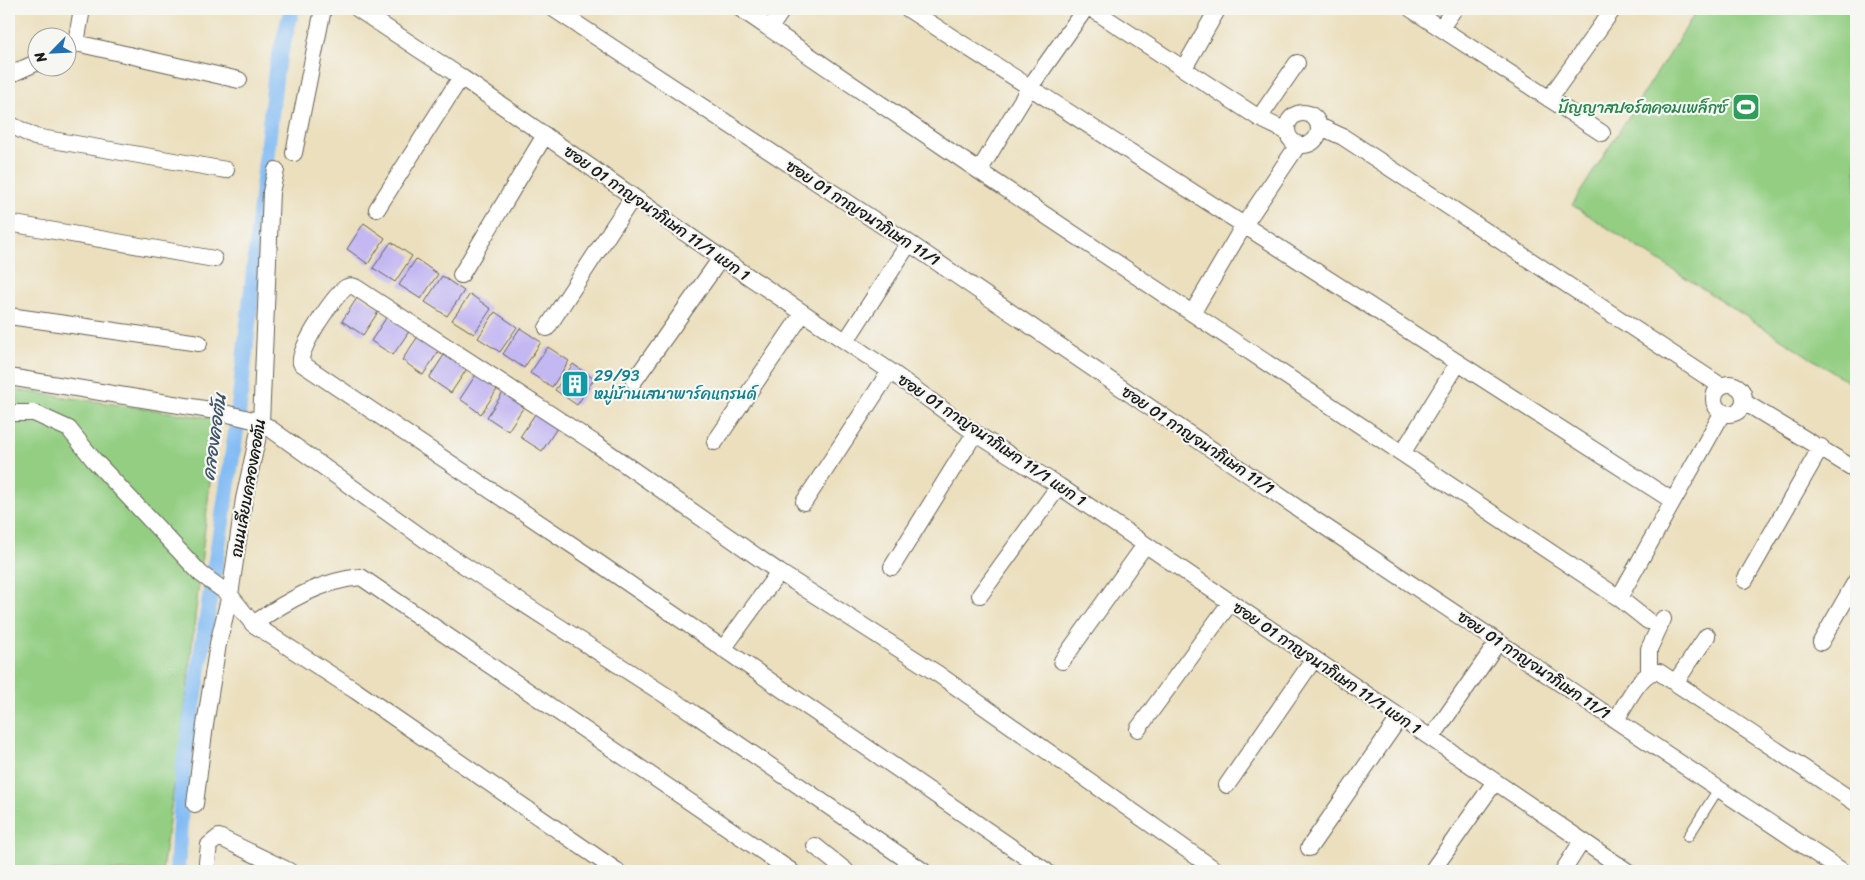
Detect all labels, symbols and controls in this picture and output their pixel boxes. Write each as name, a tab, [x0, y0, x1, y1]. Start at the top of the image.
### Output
north arrow	[28, 28, 78, 78]
text: N	[27, 47, 54, 68]
sports icon: ปัญญาสปอร์ตคอมเพล็กซ์	[1731, 92, 1761, 122]
place label: ปัญญาสปอร์ตคอมเพล็กซ์	[1558, 93, 1730, 122]
street label: ซอย 01 กาญจนาภิเษก 11/1 แยก 1	[558, 137, 757, 289]
street label: ซอย 01 กาญจนาภิเษก 11/1	[780, 152, 946, 274]
place label: 29/93 หมู่บ้านเสนาพาร์คแกรนด์	[594, 361, 759, 408]
street label: ซอย 01 กาญจนาภิเษก 11/1 แยก 1	[892, 366, 1092, 514]
building icon: 29/93 หมู่บ้านเสนาพาร์คแกรนด์	[560, 369, 590, 399]
street label: ซอย 01 กาญจนาภิเษก 11/1	[1115, 378, 1281, 502]
water label: คลองคอตัน	[192, 390, 236, 482]
street label: ถนนเลียบคลองคอตัน	[222, 416, 274, 560]
street label: ซอย 01 กาญจนาภิเษก 11/1 แยก 1	[1227, 594, 1427, 742]
street label: ซอย 01 กาญจนาภิเษก 11/1	[1451, 603, 1617, 727]

